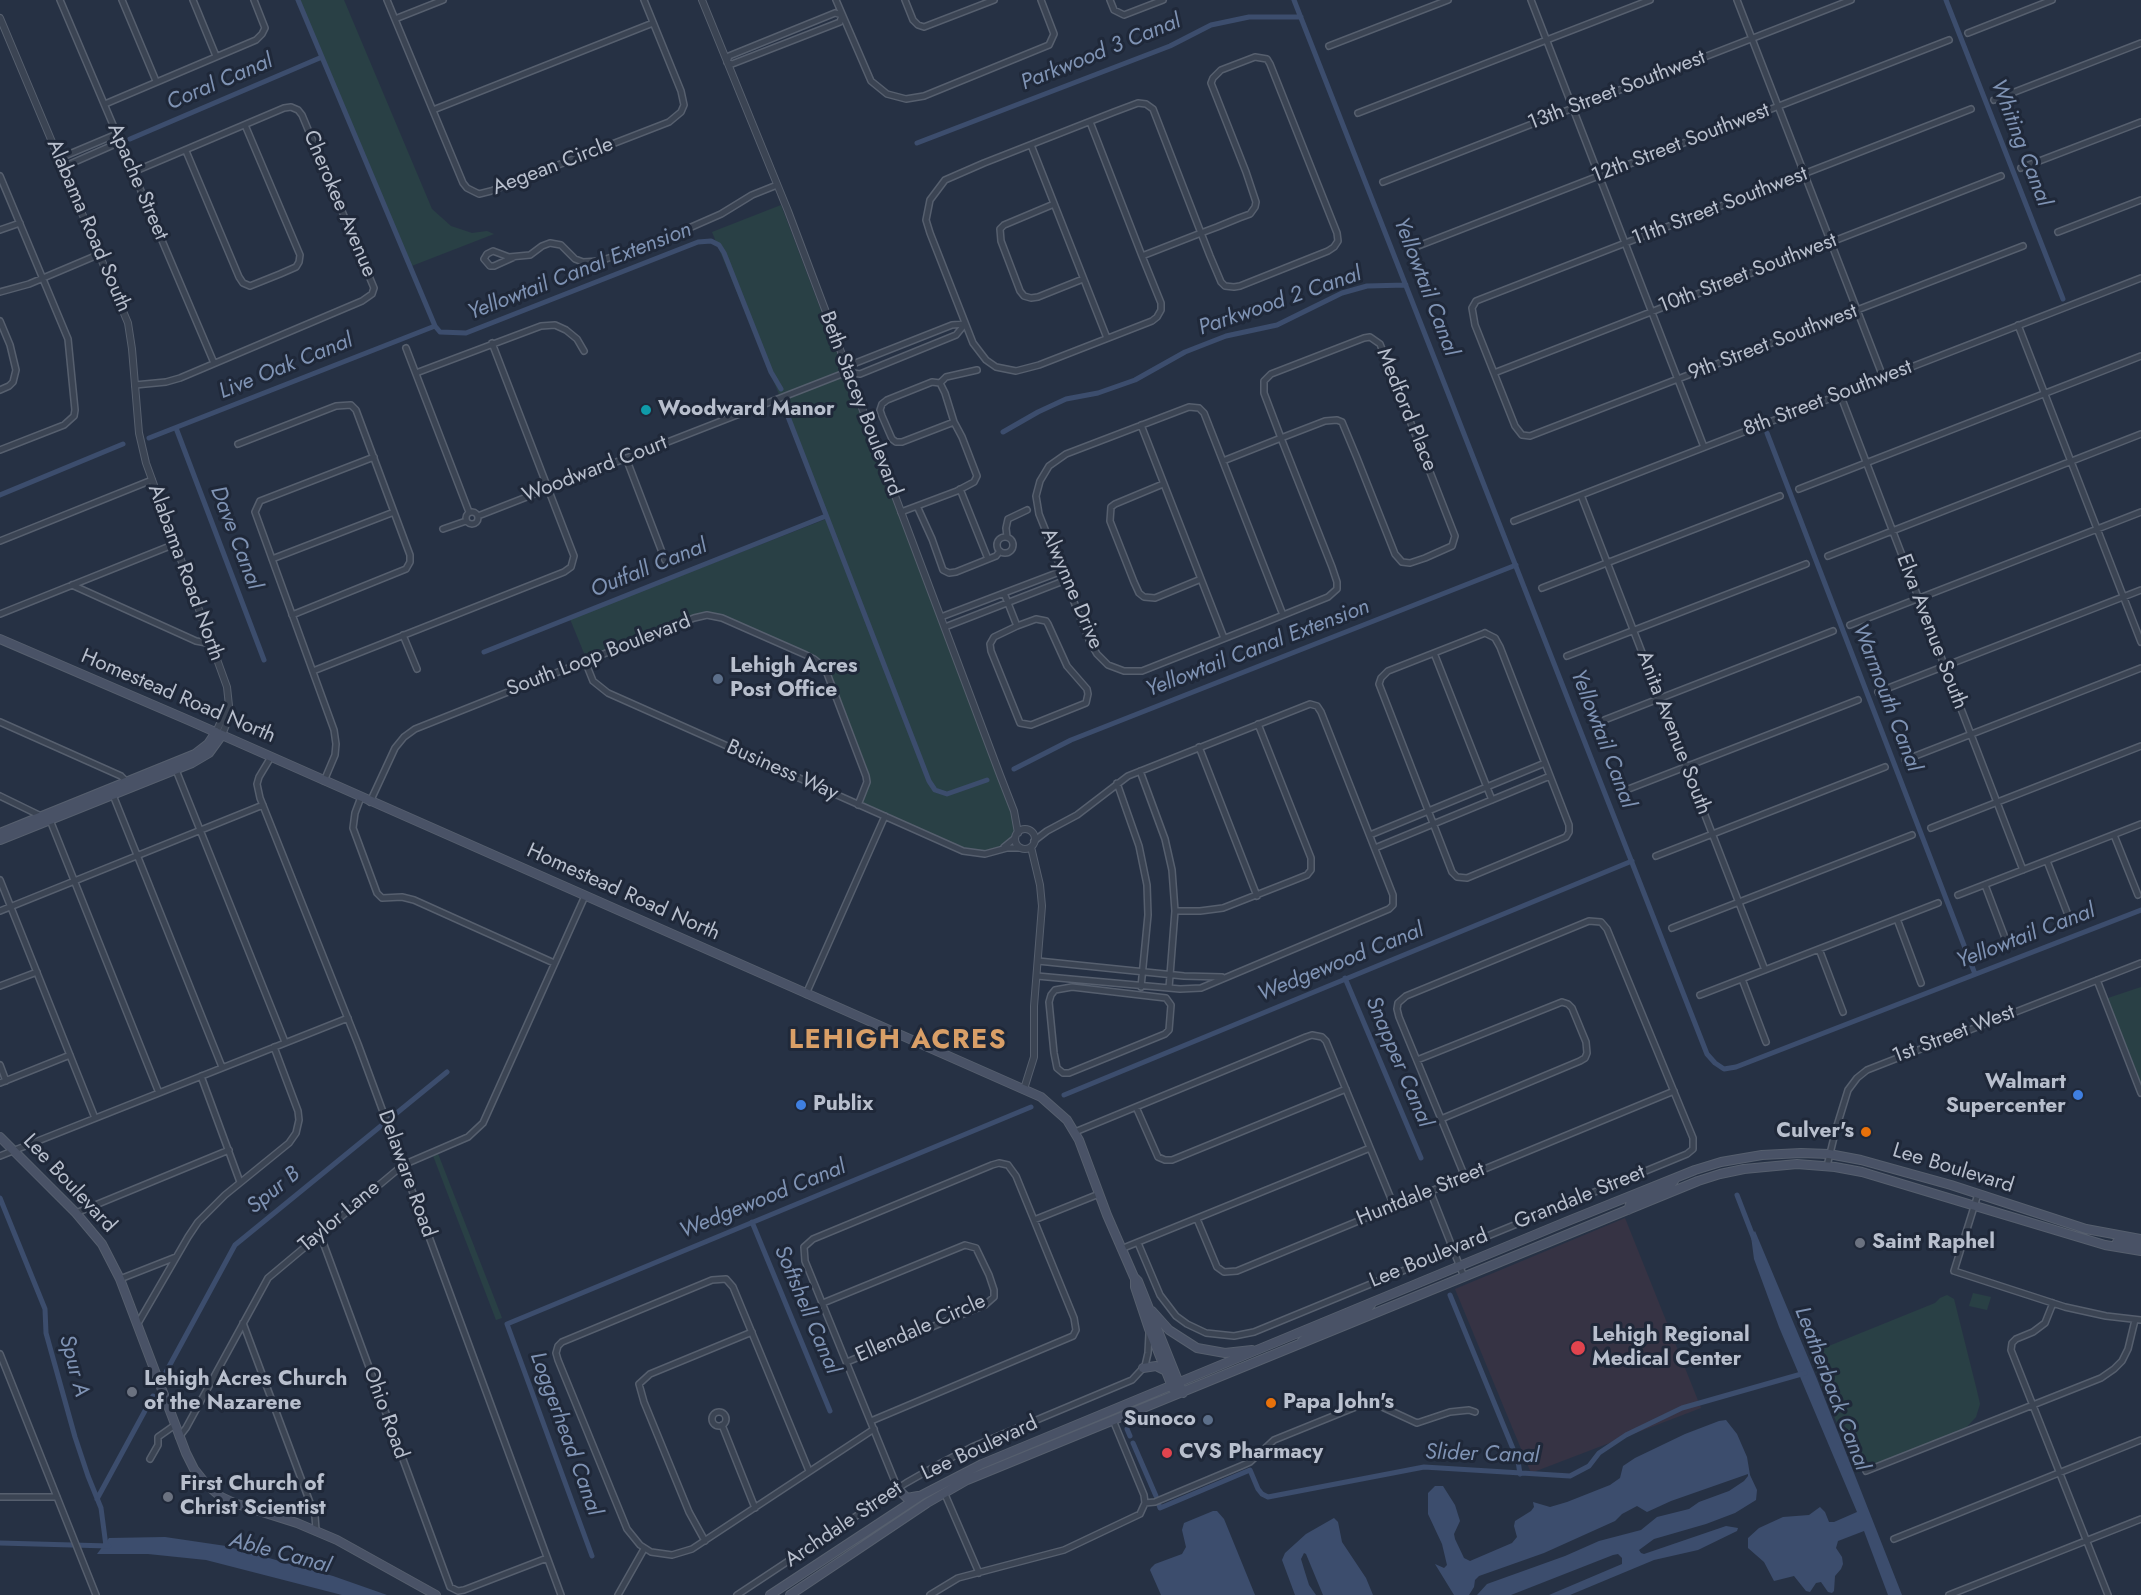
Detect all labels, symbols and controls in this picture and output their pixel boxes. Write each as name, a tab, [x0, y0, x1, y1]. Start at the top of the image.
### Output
water label: Parkwood 3 Canal	[1017, 9, 1185, 97]
street label: 13th Street Southwest	[1525, 46, 1709, 136]
water label: Coral Canal	[163, 49, 277, 117]
water label: Whiting Canal	[1984, 76, 2056, 210]
street label: 12th Street Southwest	[1589, 98, 1773, 190]
street label: Apache Street	[101, 120, 173, 244]
street label: Cherokee Avenue	[297, 127, 381, 281]
street label: Aegean Circle	[489, 132, 617, 202]
street label: Alabama Road South	[40, 136, 136, 316]
street label: 11th Street Southwest	[1629, 162, 1811, 252]
water label: Yellowtail Canal	[1387, 214, 1463, 360]
water label: Yellowtail Canal Extension	[464, 217, 696, 327]
street label: 10th Street Southwest	[1655, 228, 1841, 320]
water label: Parkwood 2 Canal	[1195, 262, 1365, 342]
street label: 9th Street Southwest	[1685, 299, 1861, 387]
street label: Beth Stacey Boulevard	[813, 308, 907, 500]
water label: Live Oak Canal	[215, 328, 357, 406]
street label: Medford Place	[1370, 345, 1442, 475]
street label: 8th Street Southwest	[1740, 355, 1916, 443]
place label: Woodward Manor	[658, 397, 835, 423]
marker: Woodward Manor	[639, 403, 653, 417]
street label: Woodward Court	[519, 431, 671, 509]
street label: Alabama Road North	[141, 481, 229, 665]
water label: Dave Canal	[203, 483, 267, 593]
street label: Alwynne Drive	[1034, 525, 1108, 653]
water label: Outfall Canal	[587, 534, 711, 604]
street label: Elva Avenue South	[1890, 551, 1972, 713]
water label: Yellowtail Canal Extension	[1142, 594, 1374, 704]
street label: South Loop Boulevard	[503, 609, 695, 703]
water label: Warmouth Canal	[1846, 620, 1926, 776]
street label: Homestead Road North	[77, 645, 279, 749]
street label: Anita Avenue South	[1630, 647, 1716, 819]
place label: Lehigh Acres Post Office	[730, 654, 858, 704]
water label: Yellowtail Canal	[1564, 666, 1640, 812]
marker: Lehigh Acres Post Office	[711, 672, 725, 686]
street label: Business Way	[722, 735, 842, 807]
street label: Homestead Road North	[522, 839, 724, 947]
water label: Yellowtail Canal	[1953, 899, 2099, 975]
water label: Wedgewood Canal	[1254, 918, 1428, 1008]
water label: Snapper Canal	[1359, 993, 1437, 1131]
street label: 1st Street West	[1889, 1000, 2019, 1070]
district label: LEHIGH ACRES	[789, 1025, 1007, 1057]
place label: Walmart Supercenter	[1946, 1070, 2066, 1120]
marker: Walmart Supercenter	[2071, 1088, 2085, 1102]
place label: Publix	[813, 1092, 873, 1118]
marker: Publix	[794, 1098, 808, 1112]
street label: Delaware Road	[371, 1107, 441, 1241]
place label: Culver's	[1776, 1119, 1854, 1145]
marker: Culver's	[1859, 1125, 1873, 1139]
street label: Lee Boulevard	[17, 1130, 121, 1238]
street label: Lee Boulevard	[1889, 1139, 2017, 1199]
water label: Wedgewood Canal	[676, 1155, 850, 1245]
street label: Huntdale Street	[1353, 1158, 1489, 1232]
street label: Grandale Street	[1511, 1160, 1649, 1236]
water label: Spur B	[242, 1162, 306, 1220]
street label: Taylor Lane	[294, 1176, 386, 1258]
street label: Lee Boulevard	[1366, 1224, 1492, 1294]
place label: Saint Raphel	[1872, 1230, 1995, 1256]
marker: Saint Raphel	[1853, 1236, 1867, 1250]
water label: Softshell Canal	[767, 1242, 845, 1378]
street label: Ellendale Circle	[852, 1289, 990, 1369]
water label: Leatherback Canal	[1788, 1303, 1874, 1475]
place label: Lehigh Regional Medical Center	[1592, 1323, 1750, 1373]
water label: Spur A	[52, 1332, 94, 1400]
marker: Lehigh Regional Medical Center	[1569, 1339, 1587, 1357]
water label: Loggerhead Canal	[523, 1349, 607, 1519]
street label: Ohio Road	[357, 1364, 413, 1462]
place label: Lehigh Acres Church of the Nazarene	[144, 1367, 347, 1417]
marker: Lehigh Acres Church of the Nazarene	[125, 1385, 139, 1399]
place label: Papa John's	[1283, 1390, 1394, 1416]
marker: Papa John's	[1264, 1396, 1278, 1410]
place label: Sunoco	[1124, 1407, 1196, 1433]
street label: Lee Boulevard	[918, 1411, 1042, 1487]
marker: Sunoco	[1201, 1413, 1215, 1427]
place label: CVS Pharmacy	[1179, 1440, 1323, 1466]
water label: Slider Canal	[1424, 1440, 1540, 1470]
marker: CVS Pharmacy	[1160, 1446, 1174, 1460]
place label: First Church of Christ Scientist	[180, 1472, 326, 1522]
street label: Archdale Street	[781, 1477, 907, 1573]
marker: First Church of Christ Scientist	[161, 1490, 175, 1504]
water label: Able Canal	[226, 1528, 334, 1580]

